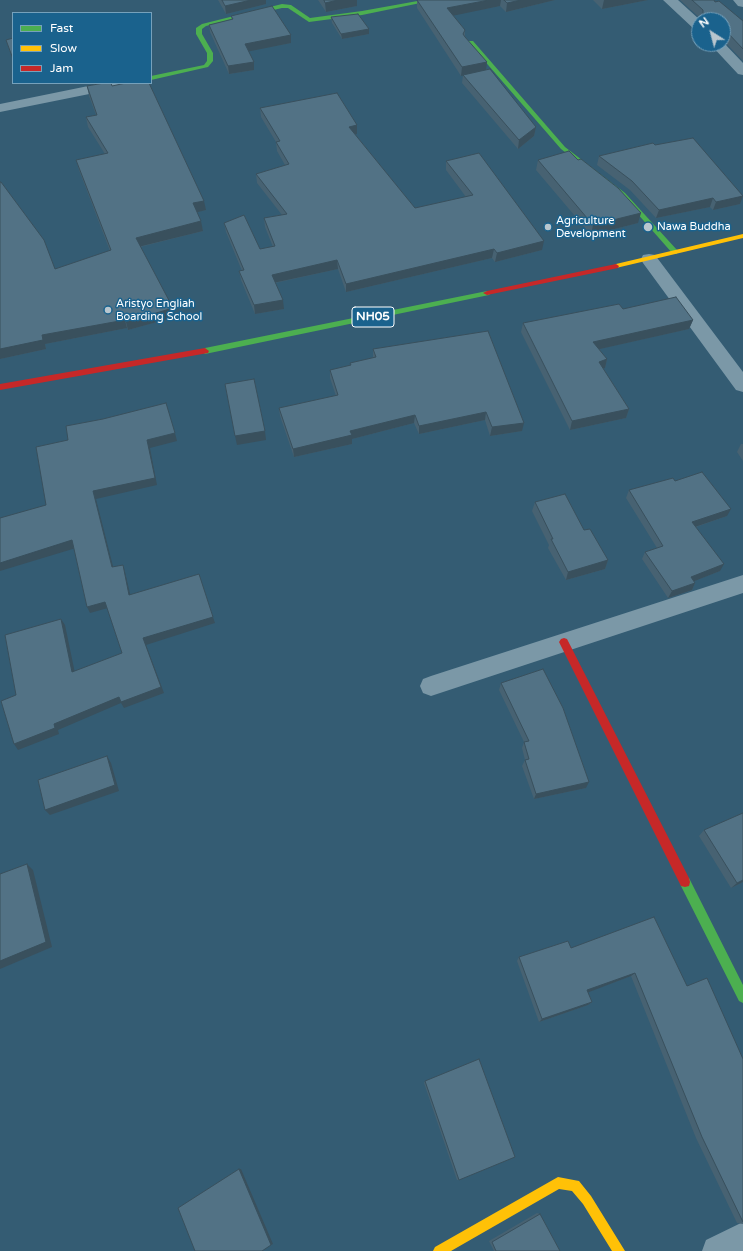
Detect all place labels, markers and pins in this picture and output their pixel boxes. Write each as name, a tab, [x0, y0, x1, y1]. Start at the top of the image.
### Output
place label: Agriculture Development	[556, 214, 626, 240]
place label: Nawa Buddha	[657, 220, 731, 234]
marker: Nawa Buddha	[642, 221, 654, 233]
marker: Agriculture Development	[543, 222, 553, 232]
place label: Aristyo Engliah Boarding School	[116, 297, 202, 323]
marker: Aristyo Engliah Boarding School	[103, 305, 113, 315]

